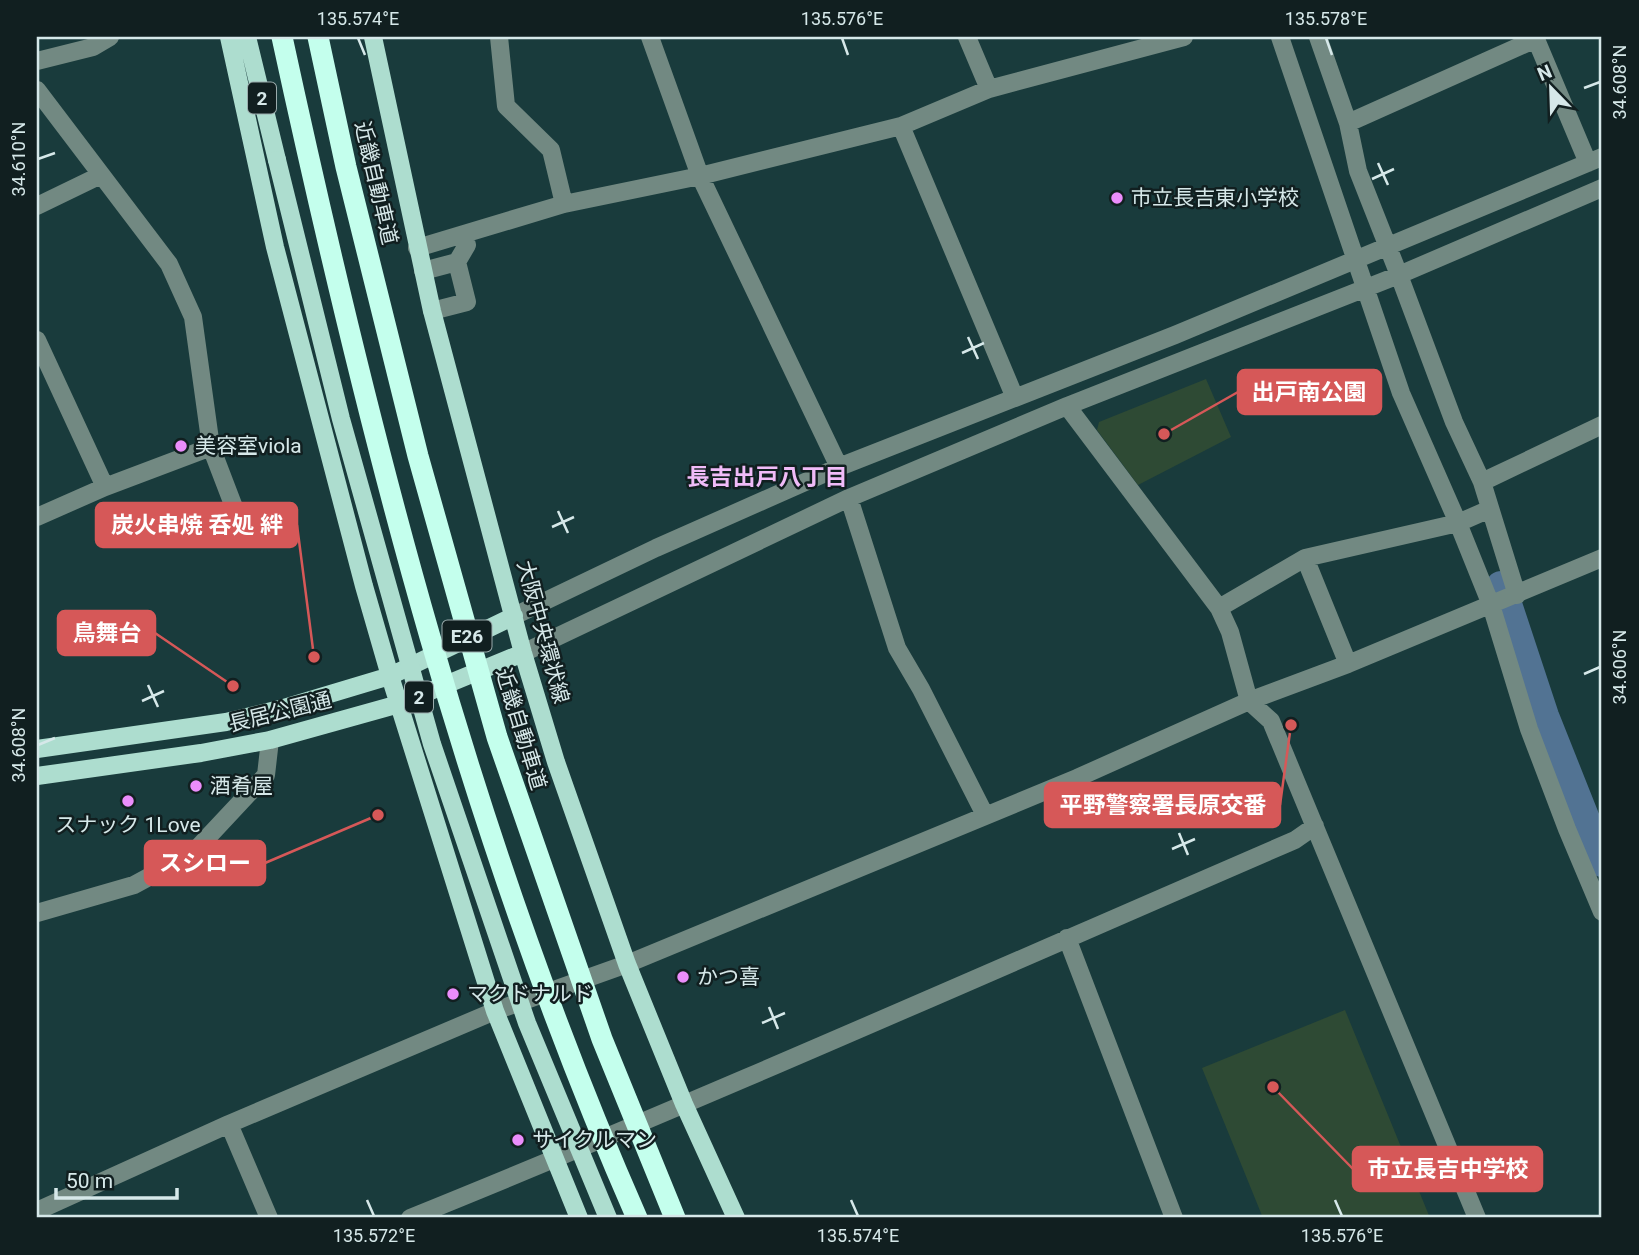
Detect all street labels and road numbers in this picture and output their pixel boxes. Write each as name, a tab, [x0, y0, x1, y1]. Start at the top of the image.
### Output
road number: 2	[248, 82, 276, 114]
street label: 近畿自動車道	[350, 119, 402, 247]
street label: 大阪中央環状線	[512, 558, 574, 706]
road number: E26	[442, 621, 491, 652]
street label: 近畿自動車道	[491, 665, 551, 793]
road number: 2	[405, 682, 433, 712]
street label: 長居公園通	[226, 688, 334, 736]

